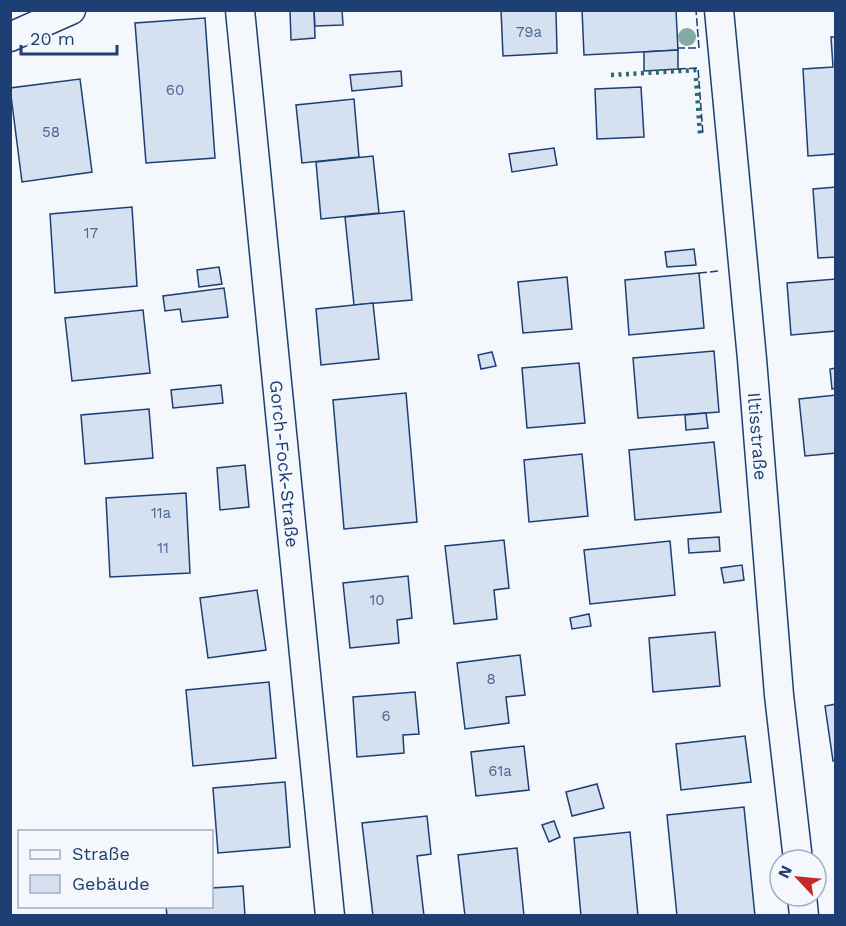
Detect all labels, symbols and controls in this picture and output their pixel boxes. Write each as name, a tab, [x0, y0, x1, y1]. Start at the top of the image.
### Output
scale bar	[21, 18, 117, 56]
house number: 79a	[516, 23, 543, 41]
text: 20 m	[30, 28, 75, 49]
house number: 60	[166, 81, 184, 99]
house number: 58	[42, 123, 60, 141]
house number: 17	[84, 224, 98, 242]
street label: Gorch-Fock-Straße	[266, 379, 304, 548]
street label: Iltisstraße	[744, 391, 772, 481]
house number: 11a	[151, 504, 172, 522]
house number: 11	[157, 539, 169, 557]
house number: 10	[369, 591, 385, 609]
house number: 8	[486, 670, 496, 688]
house number: 6	[381, 707, 391, 725]
house number: 61a	[488, 762, 512, 780]
legend	[18, 830, 213, 908]
text: Straße	[72, 843, 130, 864]
north arrow	[768, 848, 828, 908]
text: N	[774, 862, 796, 881]
text: Gebäude	[72, 873, 150, 894]

